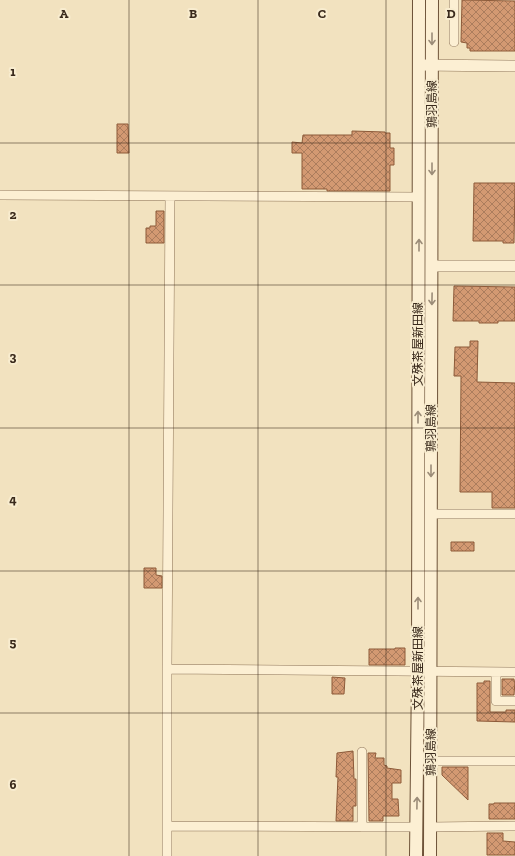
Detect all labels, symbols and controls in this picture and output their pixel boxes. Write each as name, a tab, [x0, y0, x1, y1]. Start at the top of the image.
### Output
text: A	[60, 6, 69, 21]
text: B	[189, 6, 197, 21]
text: C	[318, 6, 326, 21]
text: D	[446, 6, 456, 21]
one-way arrow	[428, 32, 436, 45]
text: 1	[10, 64, 16, 79]
street label: 鶉羽島線	[425, 80, 439, 128]
one-way arrow	[428, 162, 436, 175]
text: 2	[10, 207, 17, 222]
one-way arrow	[415, 239, 423, 252]
one-way arrow	[428, 292, 436, 305]
street label: 文殊茶屋新田線	[411, 302, 425, 386]
text: 3	[10, 349, 17, 364]
street label: 鶉羽島線	[424, 404, 438, 452]
one-way arrow	[414, 411, 422, 424]
one-way arrow	[427, 464, 435, 477]
text: 4	[9, 492, 17, 507]
one-way arrow	[414, 597, 422, 610]
street label: 文殊茶屋新田線	[411, 626, 425, 710]
text: 5	[10, 635, 17, 650]
street label: 鶉羽島線	[424, 728, 438, 776]
text: 6	[10, 777, 17, 792]
one-way arrow	[413, 797, 420, 810]

